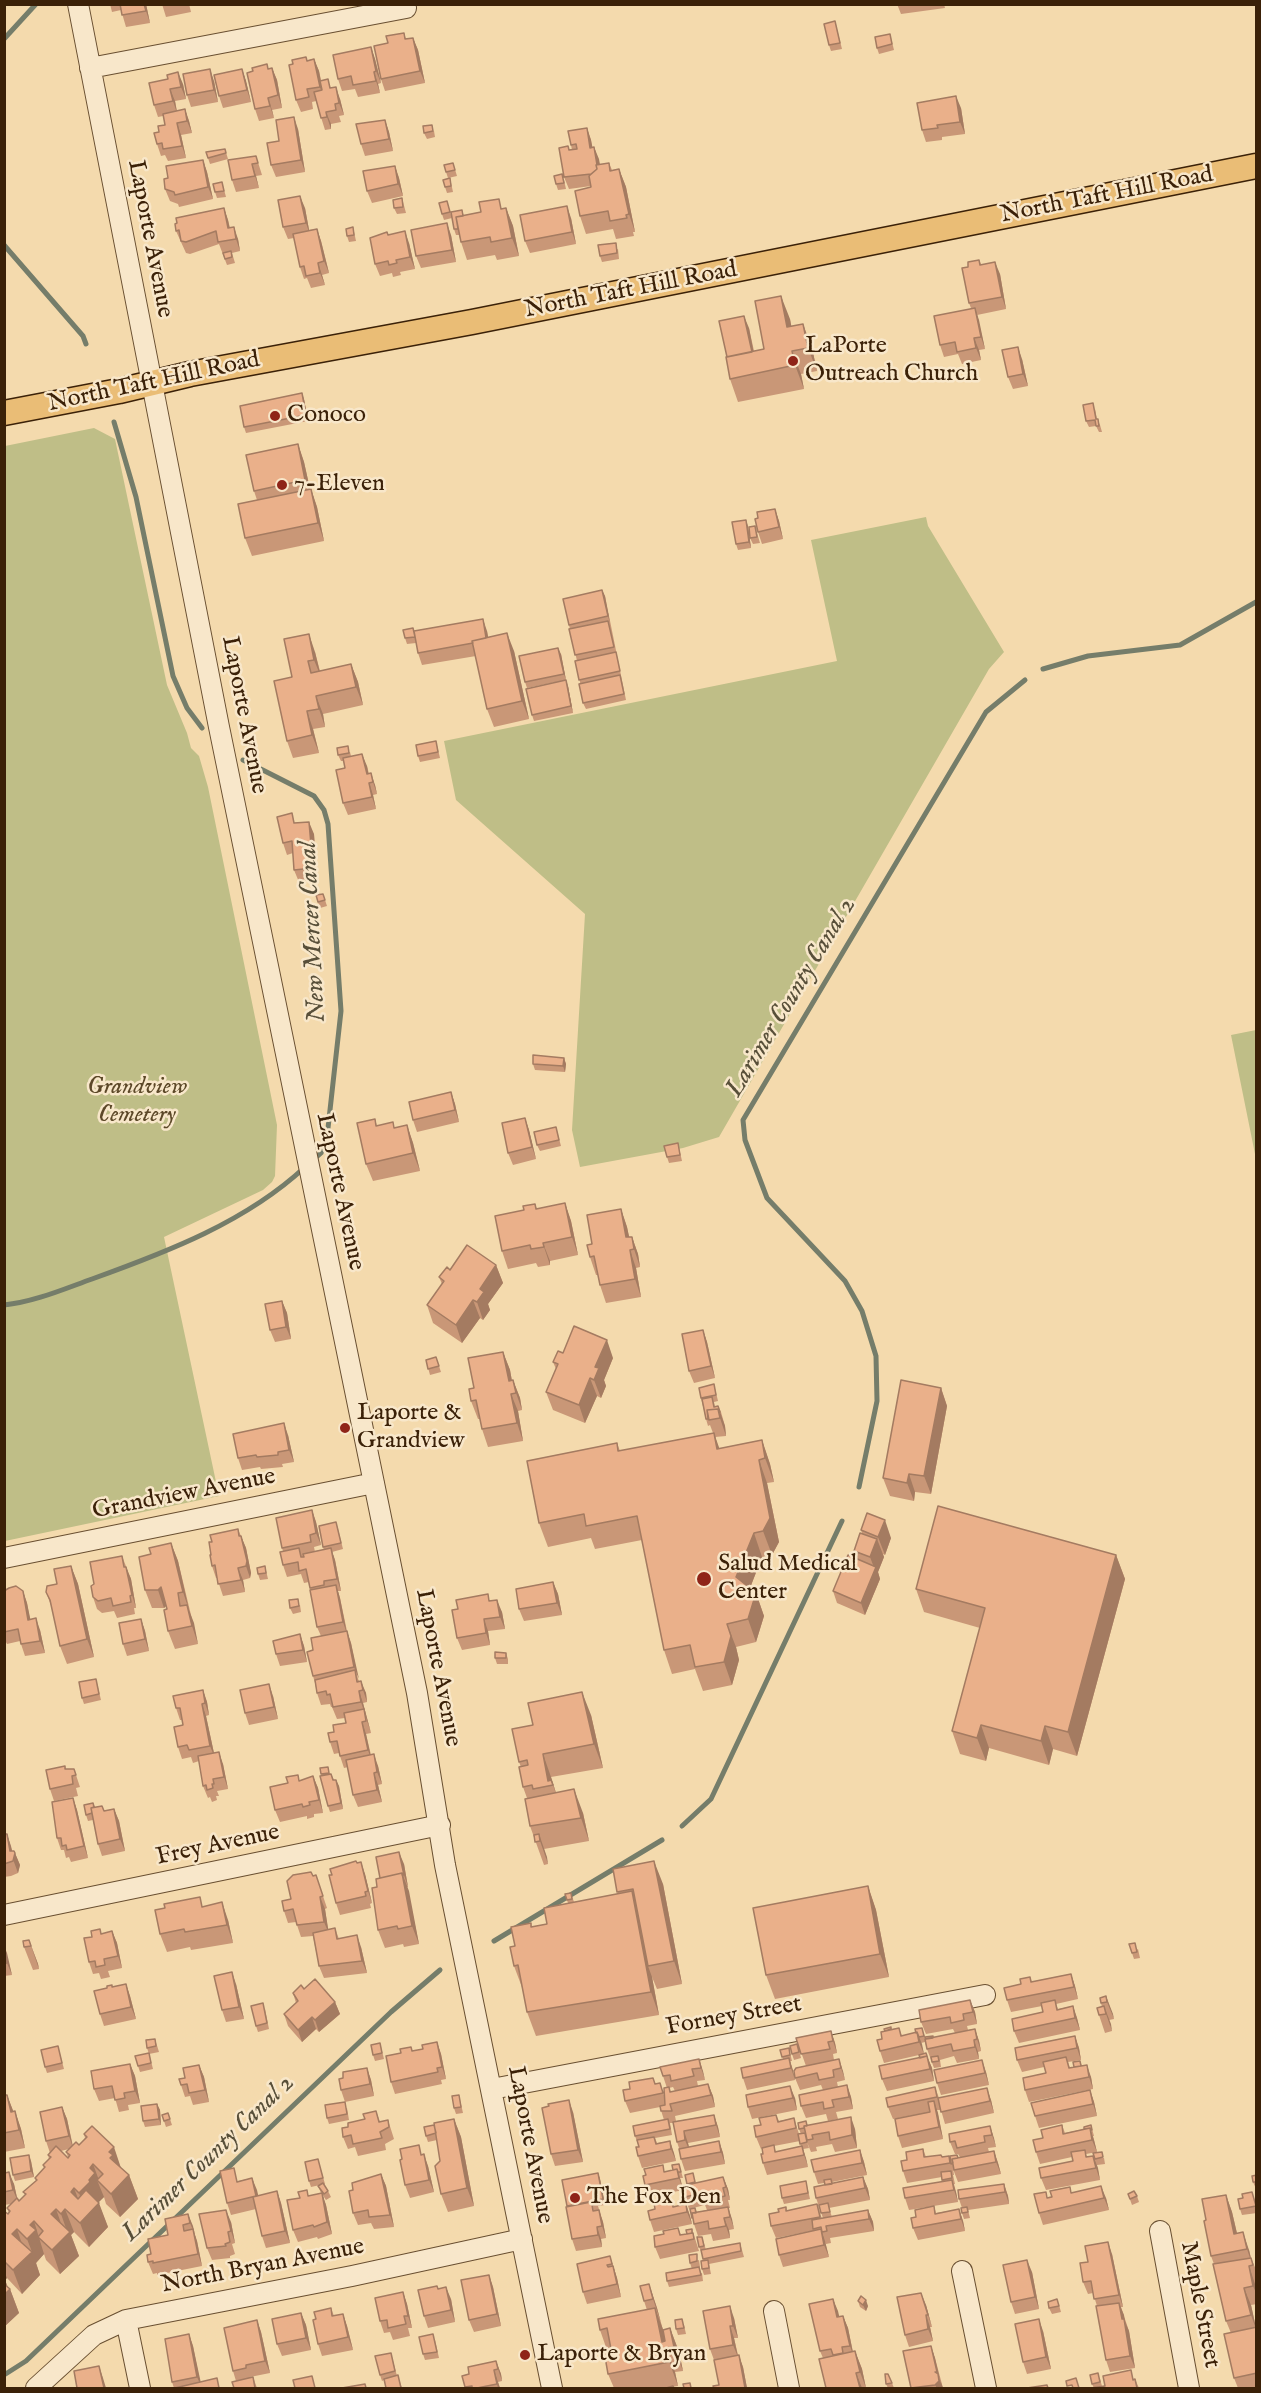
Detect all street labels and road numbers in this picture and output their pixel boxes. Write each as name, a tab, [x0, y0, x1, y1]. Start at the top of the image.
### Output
street label: Laporte Avenue	[120, 158, 178, 320]
street label: North Taft Hill Road	[998, 161, 1216, 231]
street label: North Taft Hill Road	[522, 256, 740, 326]
street label: North Taft Hill Road	[45, 346, 263, 420]
street label: Laporte Avenue	[214, 634, 272, 796]
street label: Laporte Avenue	[308, 1111, 370, 1273]
street label: Grandview Avenue	[90, 1463, 278, 1527]
street label: Laporte Avenue	[408, 1587, 466, 1749]
street label: Frey Avenue	[154, 1819, 282, 1873]
street label: Forney Street	[664, 1991, 804, 2043]
street label: Laporte Avenue	[500, 2064, 558, 2226]
street label: North Bryan Avenue	[159, 2233, 367, 2301]
street label: Maple Street	[1173, 2239, 1225, 2371]

